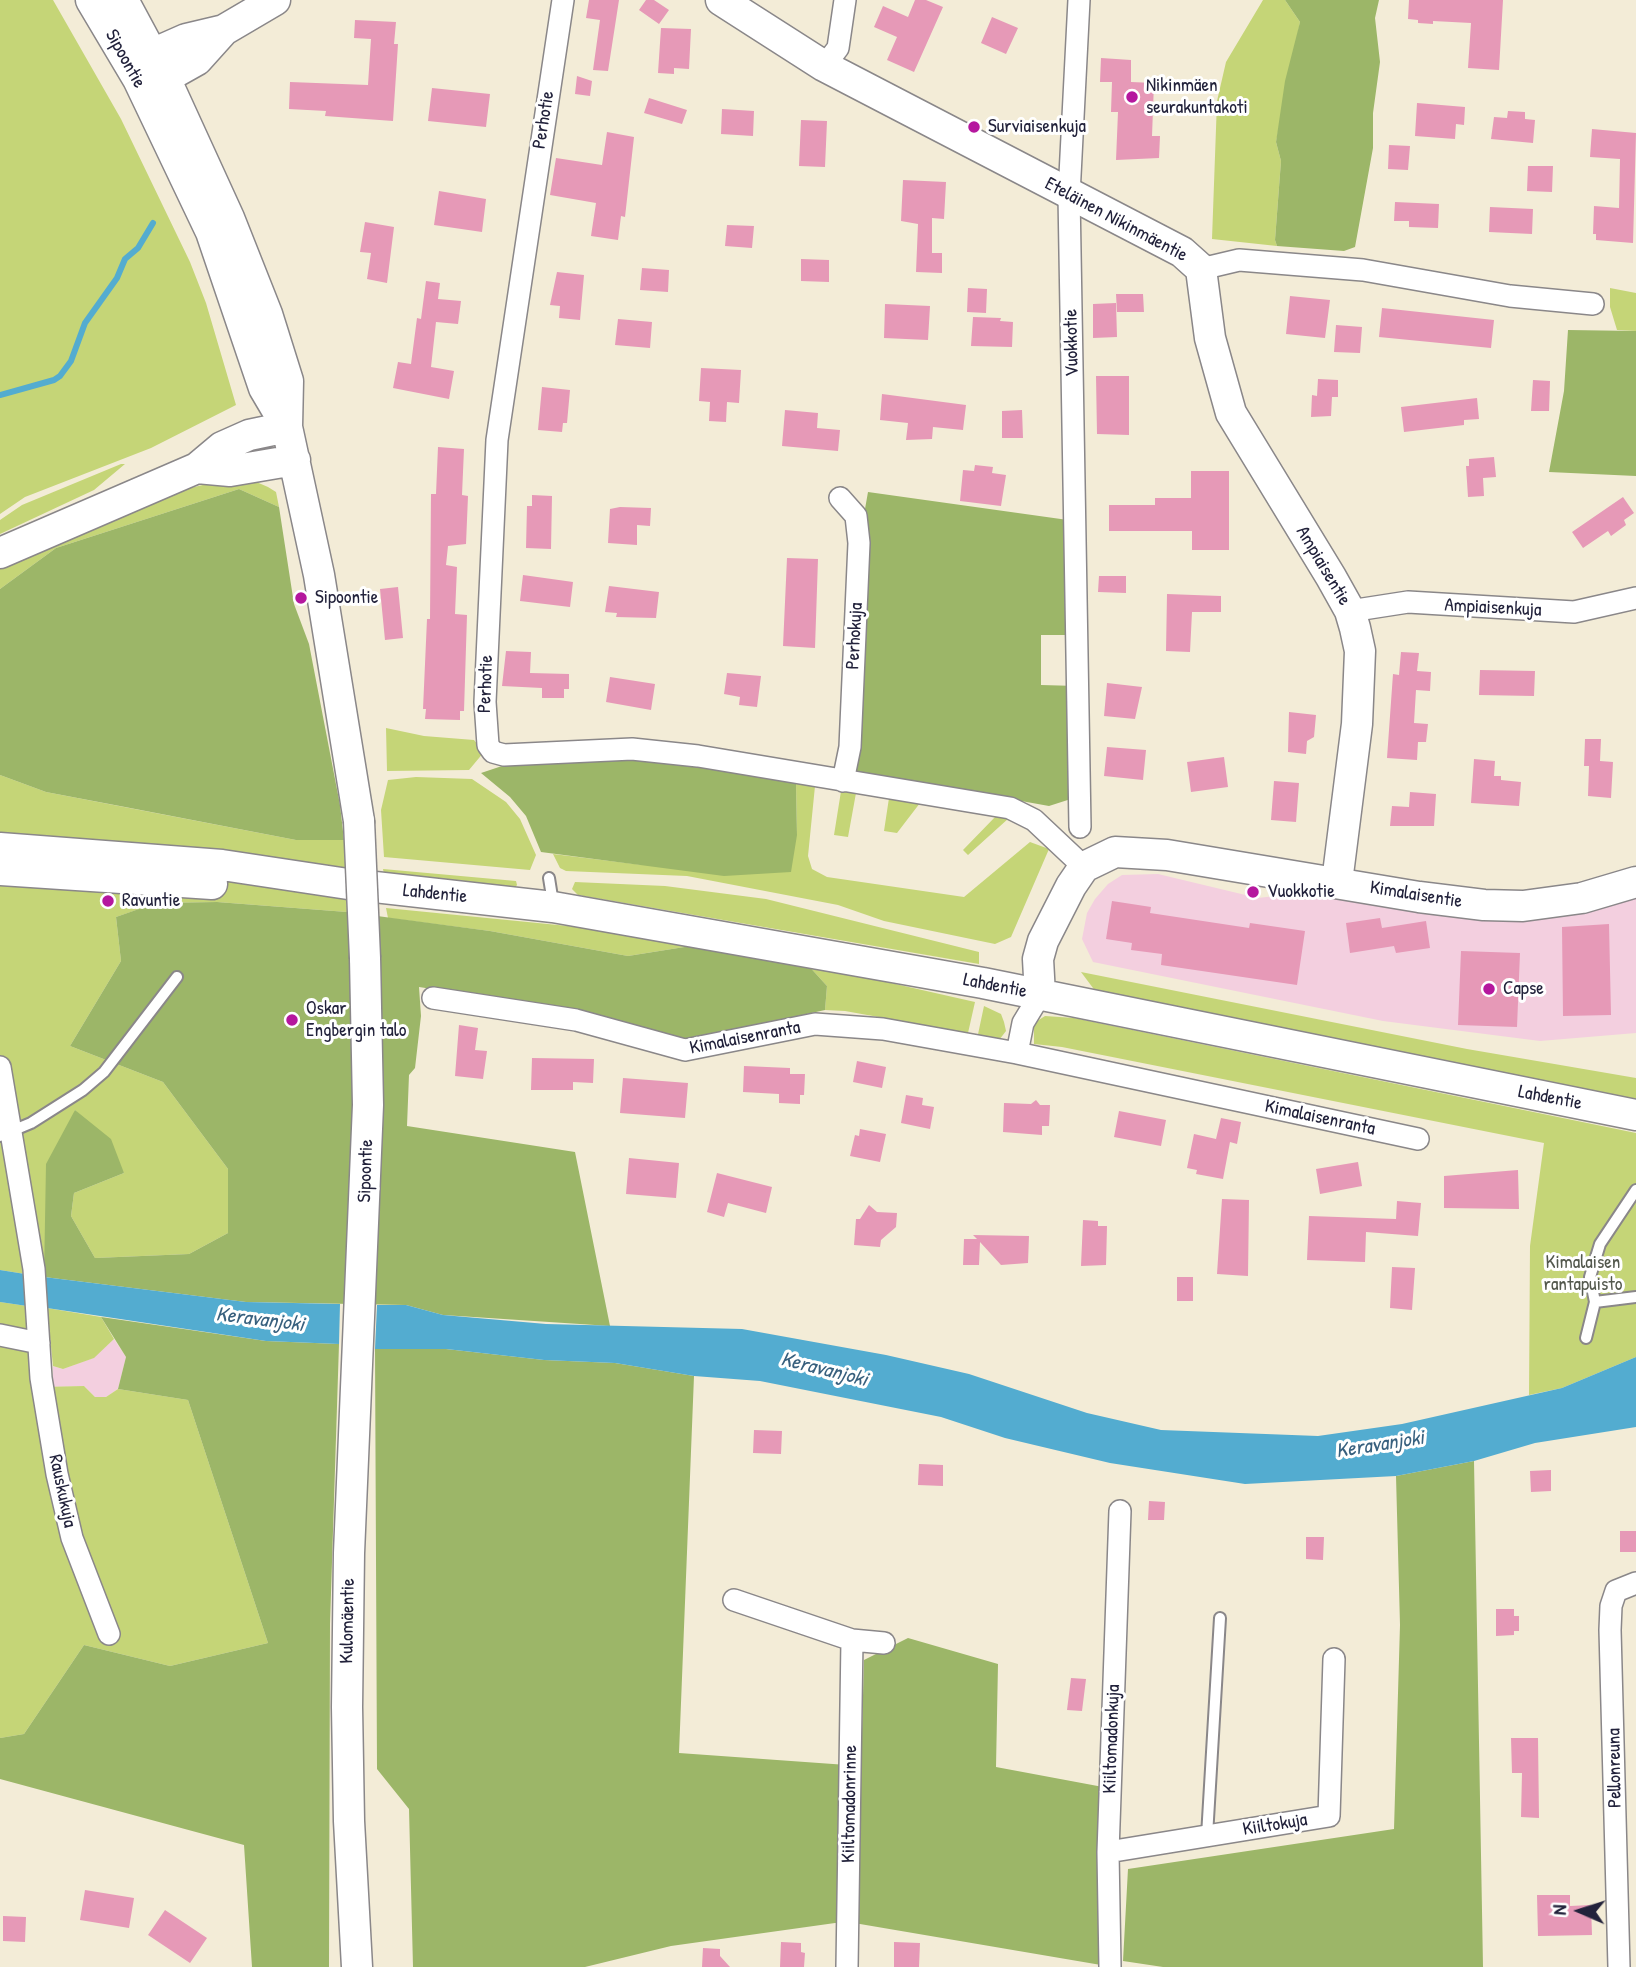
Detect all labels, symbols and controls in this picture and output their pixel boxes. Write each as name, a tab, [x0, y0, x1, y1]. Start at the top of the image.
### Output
street label: Sipoontie	[100, 26, 150, 92]
place label: Nikinmäen seurakuntakoti	[1146, 75, 1248, 119]
marker: Nikinmäen seurakuntakoti	[1124, 89, 1140, 105]
street label: Perhotie	[528, 90, 560, 150]
place label: Surviaisenkuja	[988, 116, 1086, 138]
marker: Surviaisenkuja	[966, 119, 982, 135]
street label: Eteläinen Nikinmäentie	[1041, 173, 1191, 267]
street label: Vuokkotie	[1060, 309, 1084, 377]
street label: Ampiaisentie	[1291, 522, 1355, 610]
place label: Sipoontie	[315, 587, 378, 609]
marker: Sipoontie	[293, 590, 309, 606]
street label: Ampiaisenkuja	[1444, 594, 1542, 622]
street label: Perhokuja	[842, 602, 868, 670]
street label: Perhotie	[474, 655, 498, 713]
street label: Kimalaisentie	[1368, 876, 1464, 914]
street label: Lahdentie	[402, 879, 468, 909]
place label: Vuokkotie	[1267, 881, 1335, 903]
marker: Vuokkotie	[1245, 884, 1261, 900]
place label: Ravuntie	[122, 890, 180, 912]
marker: Ravuntie	[100, 893, 116, 909]
street label: Lahdentie	[961, 969, 1029, 1003]
place label: Capse	[1503, 978, 1544, 1000]
marker: Capse	[1481, 981, 1497, 997]
place label: Oskar Engbergin talo	[306, 998, 407, 1042]
marker: Oskar Engbergin talo	[284, 1012, 300, 1028]
street label: Kimalaisenranta	[688, 1016, 802, 1060]
street label: Lahdentie	[1516, 1081, 1584, 1115]
street label: Kimalaisenranta	[1263, 1095, 1377, 1141]
street label: Sipoontie	[354, 1139, 378, 1203]
park label: Kimalaisen rantapuisto	[1544, 1252, 1622, 1296]
water label: Keravanjoki	[214, 1302, 306, 1338]
water label: Keravanjoki	[778, 1347, 870, 1393]
water label: Keravanjoki	[1334, 1426, 1426, 1464]
street label: Rauskukuja	[43, 1453, 81, 1529]
street label: Kulomäentie	[336, 1578, 360, 1664]
street label: Kiiltomadonkuja	[1099, 1684, 1125, 1794]
street label: Pellonreuna	[1603, 1728, 1627, 1808]
street label: Kiiltomadonrinne	[838, 1745, 862, 1863]
street label: Kiiltokuja	[1241, 1809, 1309, 1841]
north arrow	[1545, 1876, 1615, 1946]
text: N	[1546, 1904, 1572, 1916]

